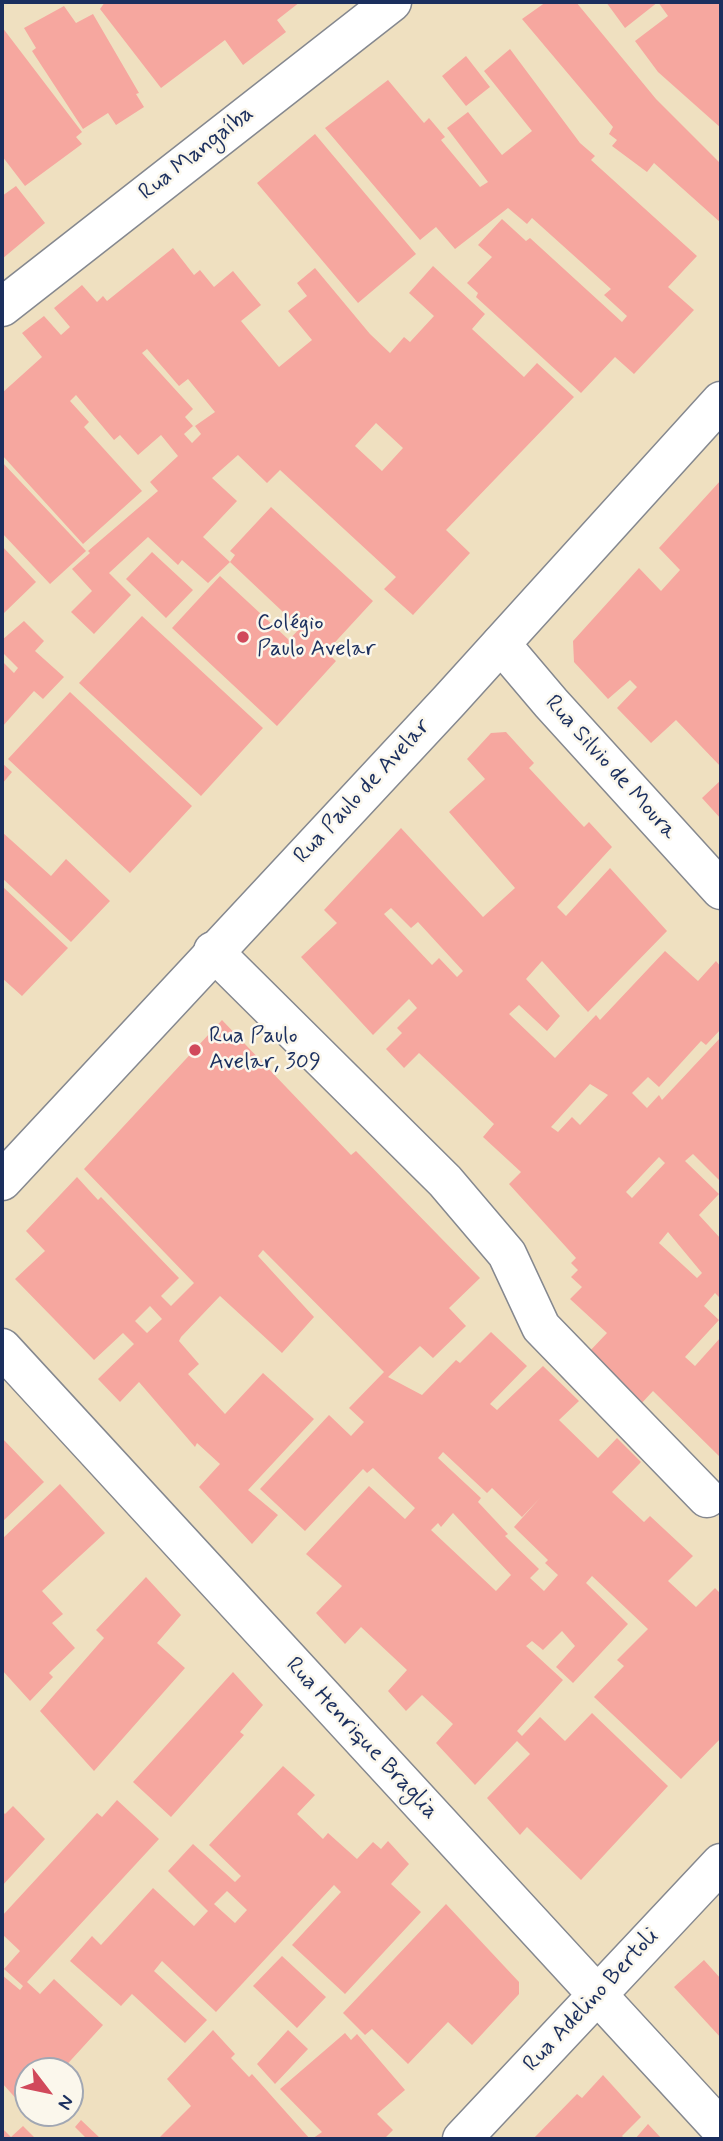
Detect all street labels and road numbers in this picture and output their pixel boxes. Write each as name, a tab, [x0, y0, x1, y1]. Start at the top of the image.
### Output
street label: Rua Mangaíba	[134, 101, 260, 207]
street label: Rua Silvio de Moura	[538, 690, 682, 846]
street label: Rua Paulo de Avelar	[289, 714, 437, 870]
street label: Rua Henrique Braglia	[279, 1652, 443, 1826]
street label: Rua Adelino Bertoli	[518, 1924, 666, 2078]

